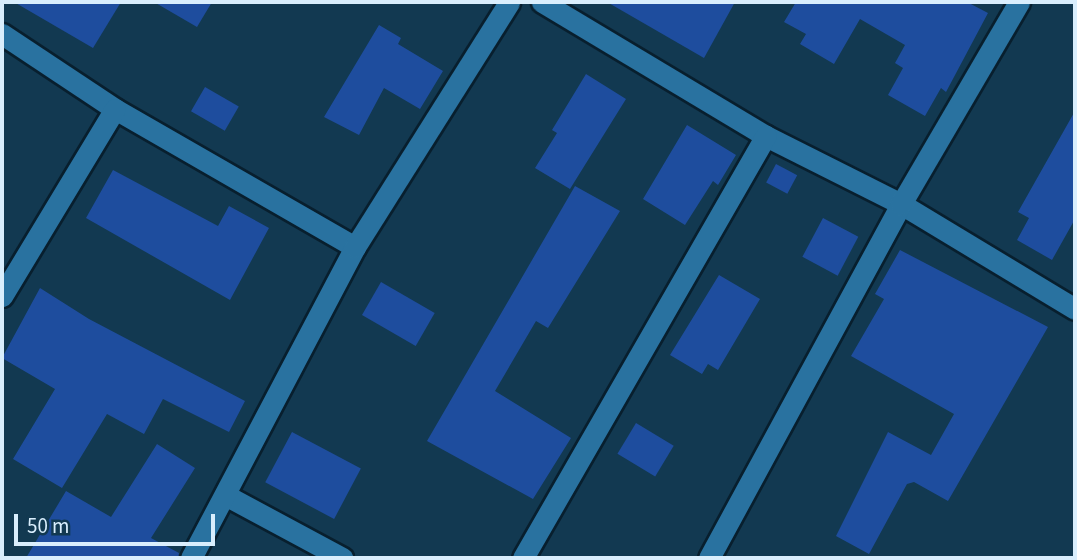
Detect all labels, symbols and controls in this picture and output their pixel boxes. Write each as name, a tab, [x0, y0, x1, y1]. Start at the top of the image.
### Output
scale bar	[18, 500, 219, 544]
text: 50 m	[27, 511, 69, 541]

